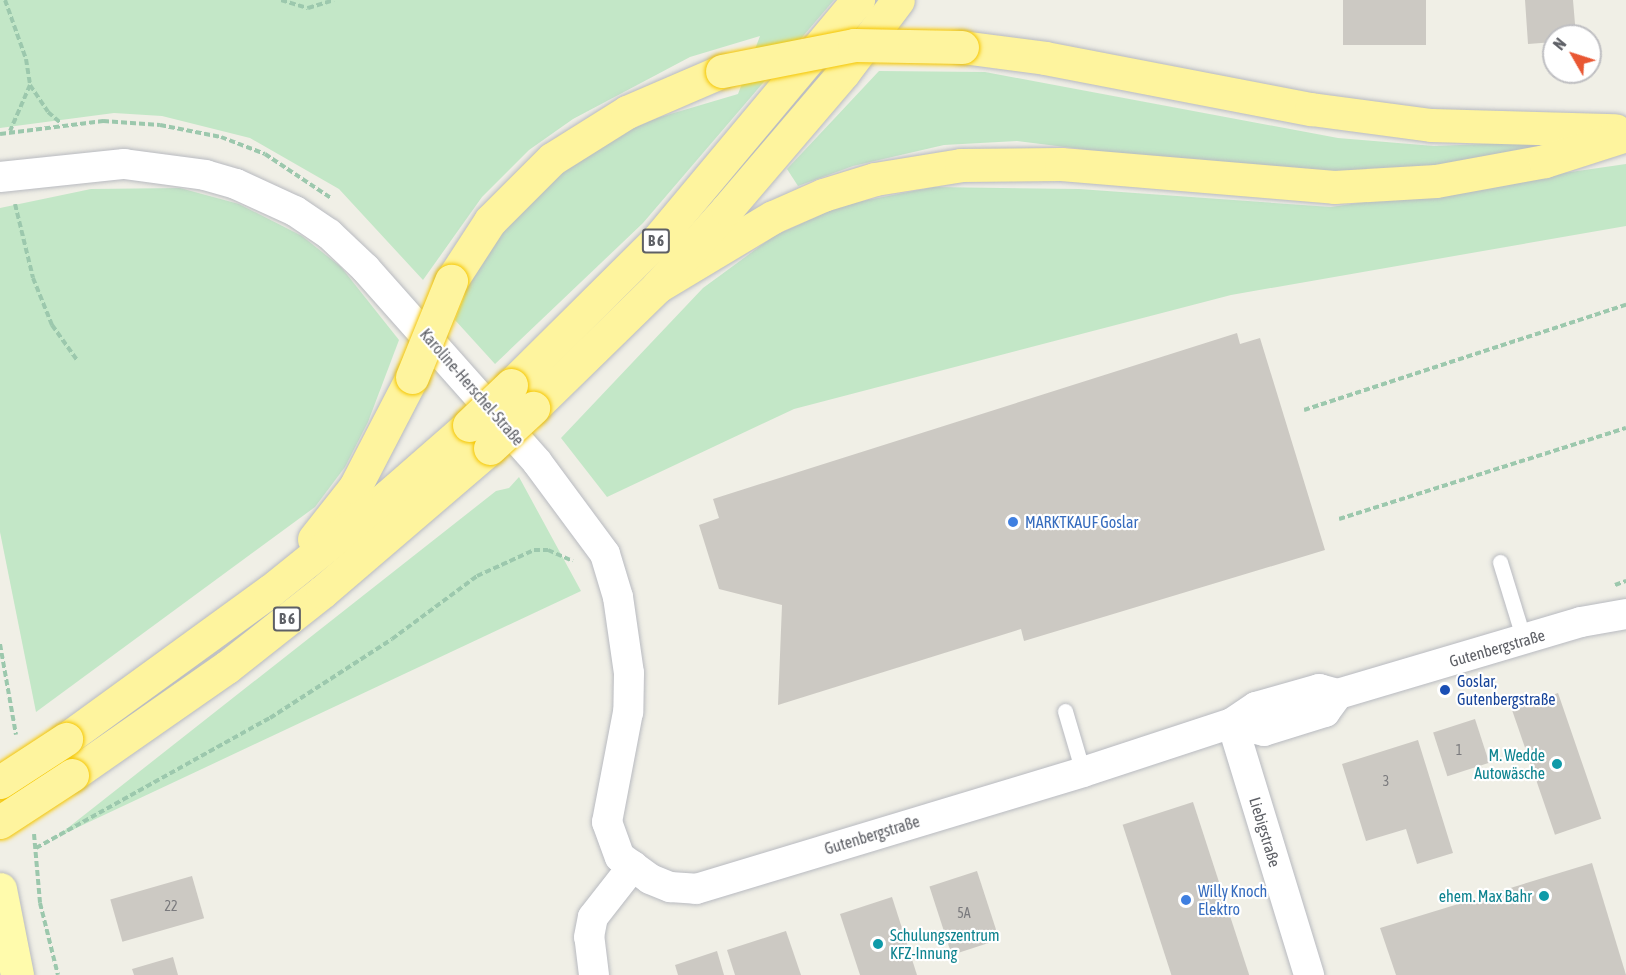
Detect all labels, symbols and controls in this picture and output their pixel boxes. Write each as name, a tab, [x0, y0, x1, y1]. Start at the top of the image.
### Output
north arrow	[1542, 24, 1602, 84]
text: N	[1550, 35, 1570, 53]
road number: B 6	[641, 229, 671, 253]
street label: Karoline-Herschel-Straße	[416, 325, 528, 449]
place label: MARKTKAUF Goslar	[1025, 512, 1138, 532]
marker: MARKTKAUF Goslar	[1006, 515, 1020, 529]
road number: B 6	[272, 607, 302, 631]
street label: Gutenbergstraße	[1447, 625, 1547, 671]
place label: Goslar, Gutenbergstraße	[1457, 671, 1556, 709]
marker: Goslar, Gutenbergstraße	[1438, 683, 1452, 697]
house number: 1	[1456, 742, 1462, 758]
place label: M. Wedde Autowäsche	[1474, 745, 1545, 783]
marker: M. Wedde Autowäsche	[1550, 757, 1564, 771]
house number: 3	[1383, 773, 1389, 789]
street label: Liebigstraße	[1245, 795, 1285, 869]
street label: Gutenbergstraße	[822, 811, 922, 859]
place label: Willy Knoch Elektro	[1198, 881, 1267, 919]
place label: ehem. Max Bahr	[1439, 886, 1532, 906]
marker: ehem. Max Bahr	[1537, 889, 1551, 903]
marker: Willy Knoch Elektro	[1179, 893, 1193, 907]
house number: 22	[164, 898, 178, 914]
house number: 5A	[957, 905, 971, 921]
place label: Schulungszentrum KFZ-Innung	[890, 925, 1000, 963]
marker: Schulungszentrum KFZ-Innung	[871, 937, 885, 951]

